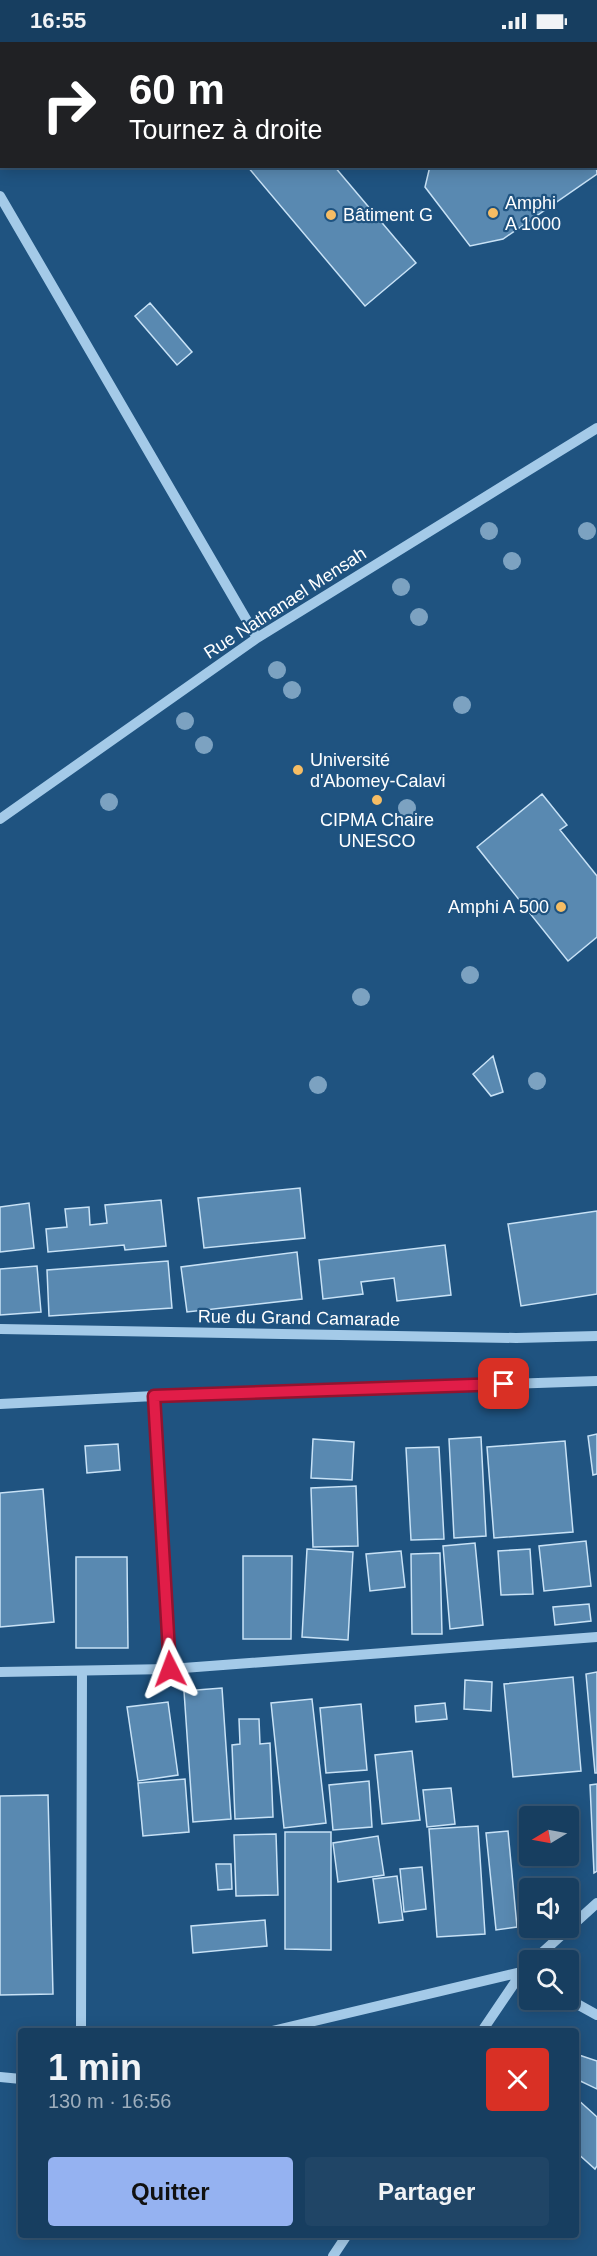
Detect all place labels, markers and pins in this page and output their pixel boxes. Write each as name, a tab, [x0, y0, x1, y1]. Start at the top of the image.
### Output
place label: Amphi A 1000	[505, 193, 561, 234]
place label: Bâtiment G	[343, 205, 433, 225]
marker: Amphi A 1000	[486, 206, 500, 220]
marker: Bâtiment G	[324, 208, 338, 222]
place label: Université d'Abomey-Calavi	[310, 750, 446, 791]
marker: Université d'Abomey-Calavi	[291, 763, 305, 777]
marker: CIPMA Chaire UNESCO	[370, 793, 384, 807]
place label: CIPMA Chaire UNESCO	[320, 810, 434, 851]
place label: Amphi A 500	[448, 897, 549, 917]
marker: Amphi A 500	[554, 900, 568, 914]
pin	[478, 1358, 529, 1409]

